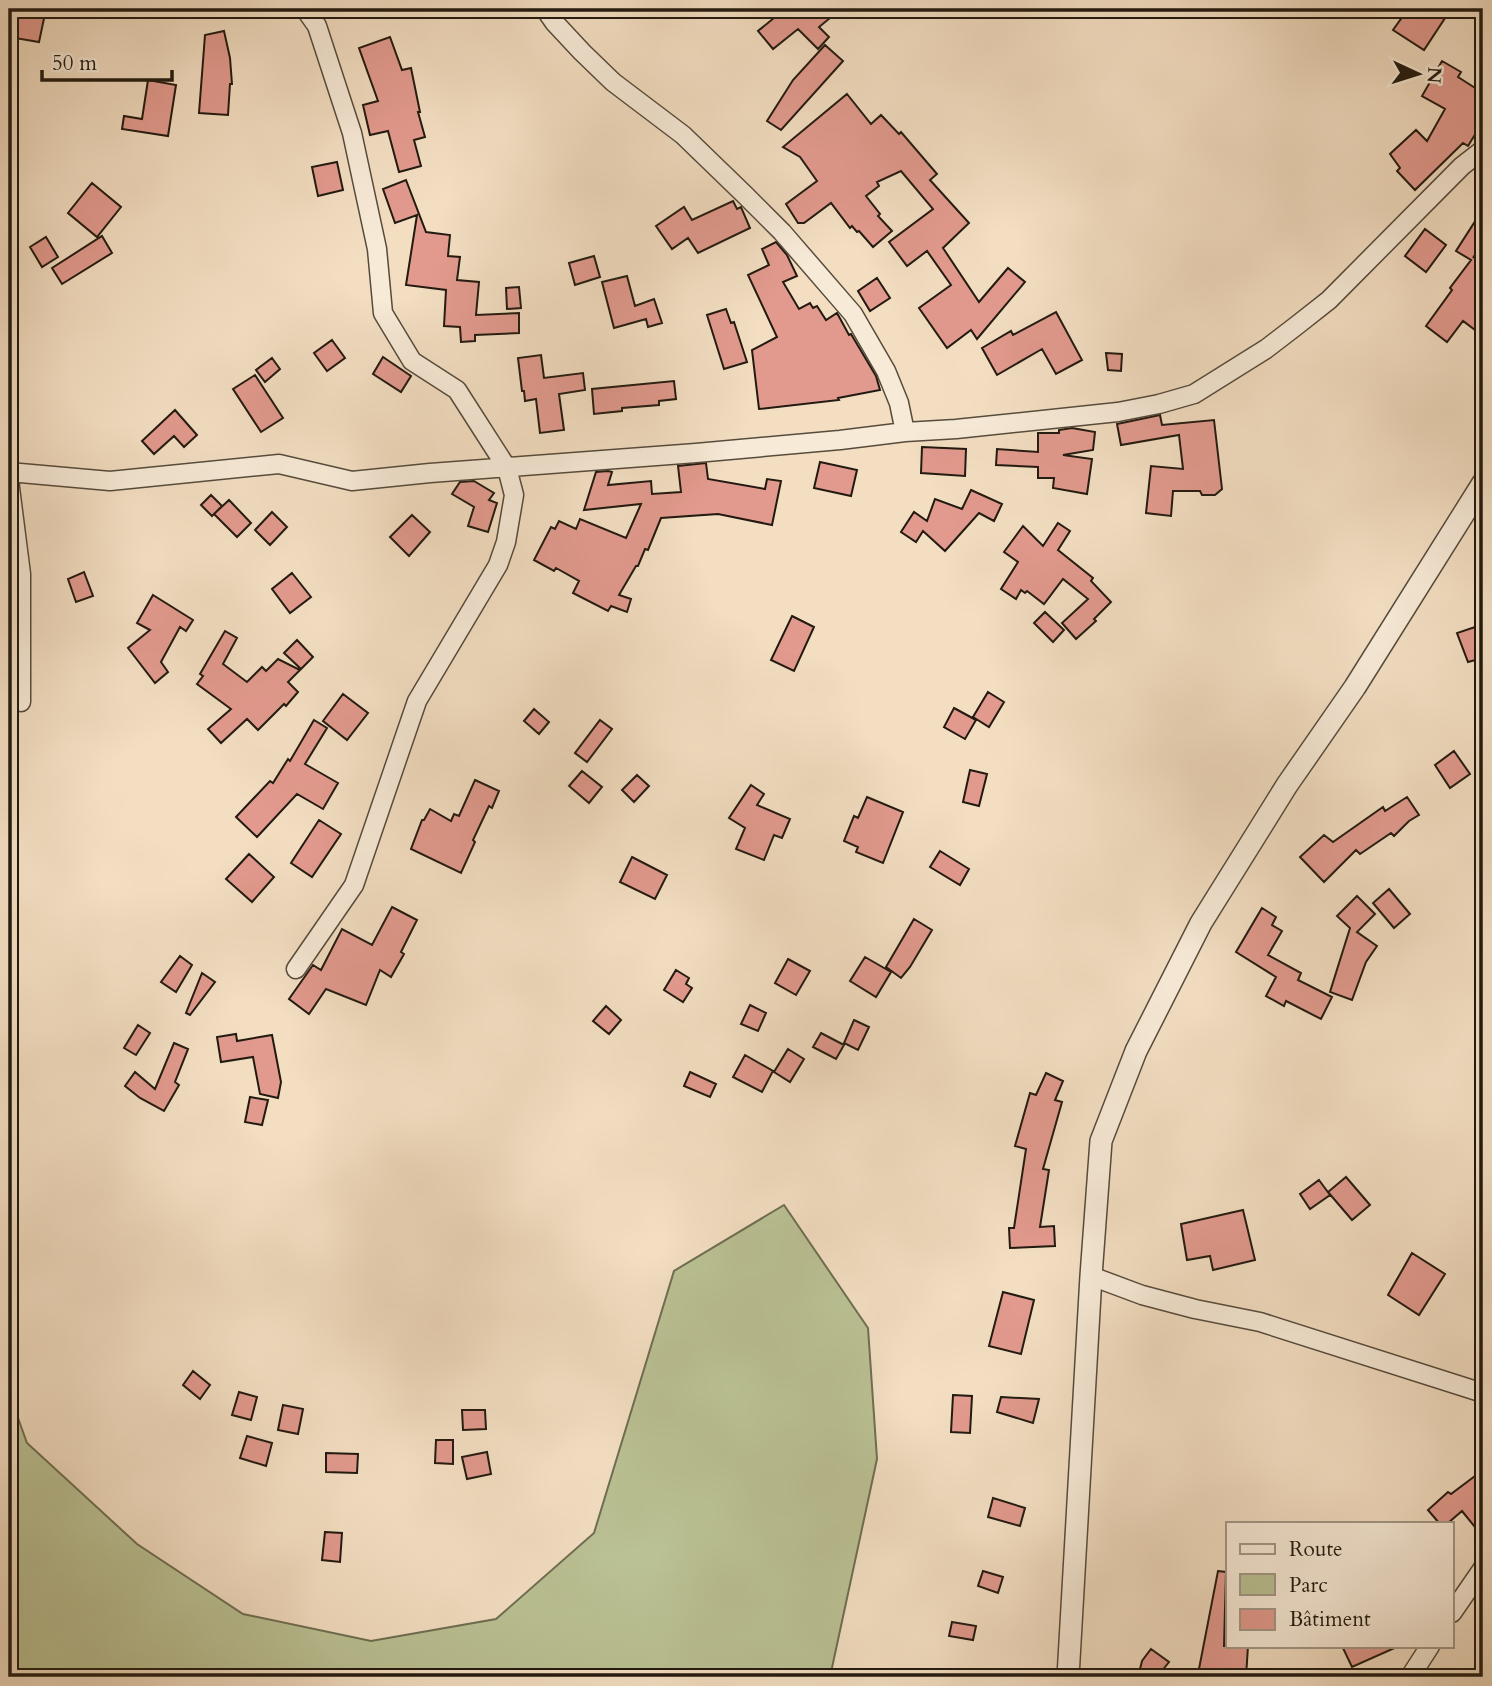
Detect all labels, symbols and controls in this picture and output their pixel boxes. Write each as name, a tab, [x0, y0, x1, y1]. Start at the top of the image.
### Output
scale bar	[42, 38, 172, 82]
north arrow	[1384, 38, 1454, 108]
text: 50 m	[52, 49, 97, 78]
text: N	[1420, 66, 1448, 85]
legend	[1226, 1522, 1454, 1648]
text: Route	[1289, 1535, 1343, 1564]
text: Parc	[1289, 1571, 1328, 1600]
text: Bâtiment	[1289, 1605, 1371, 1634]

